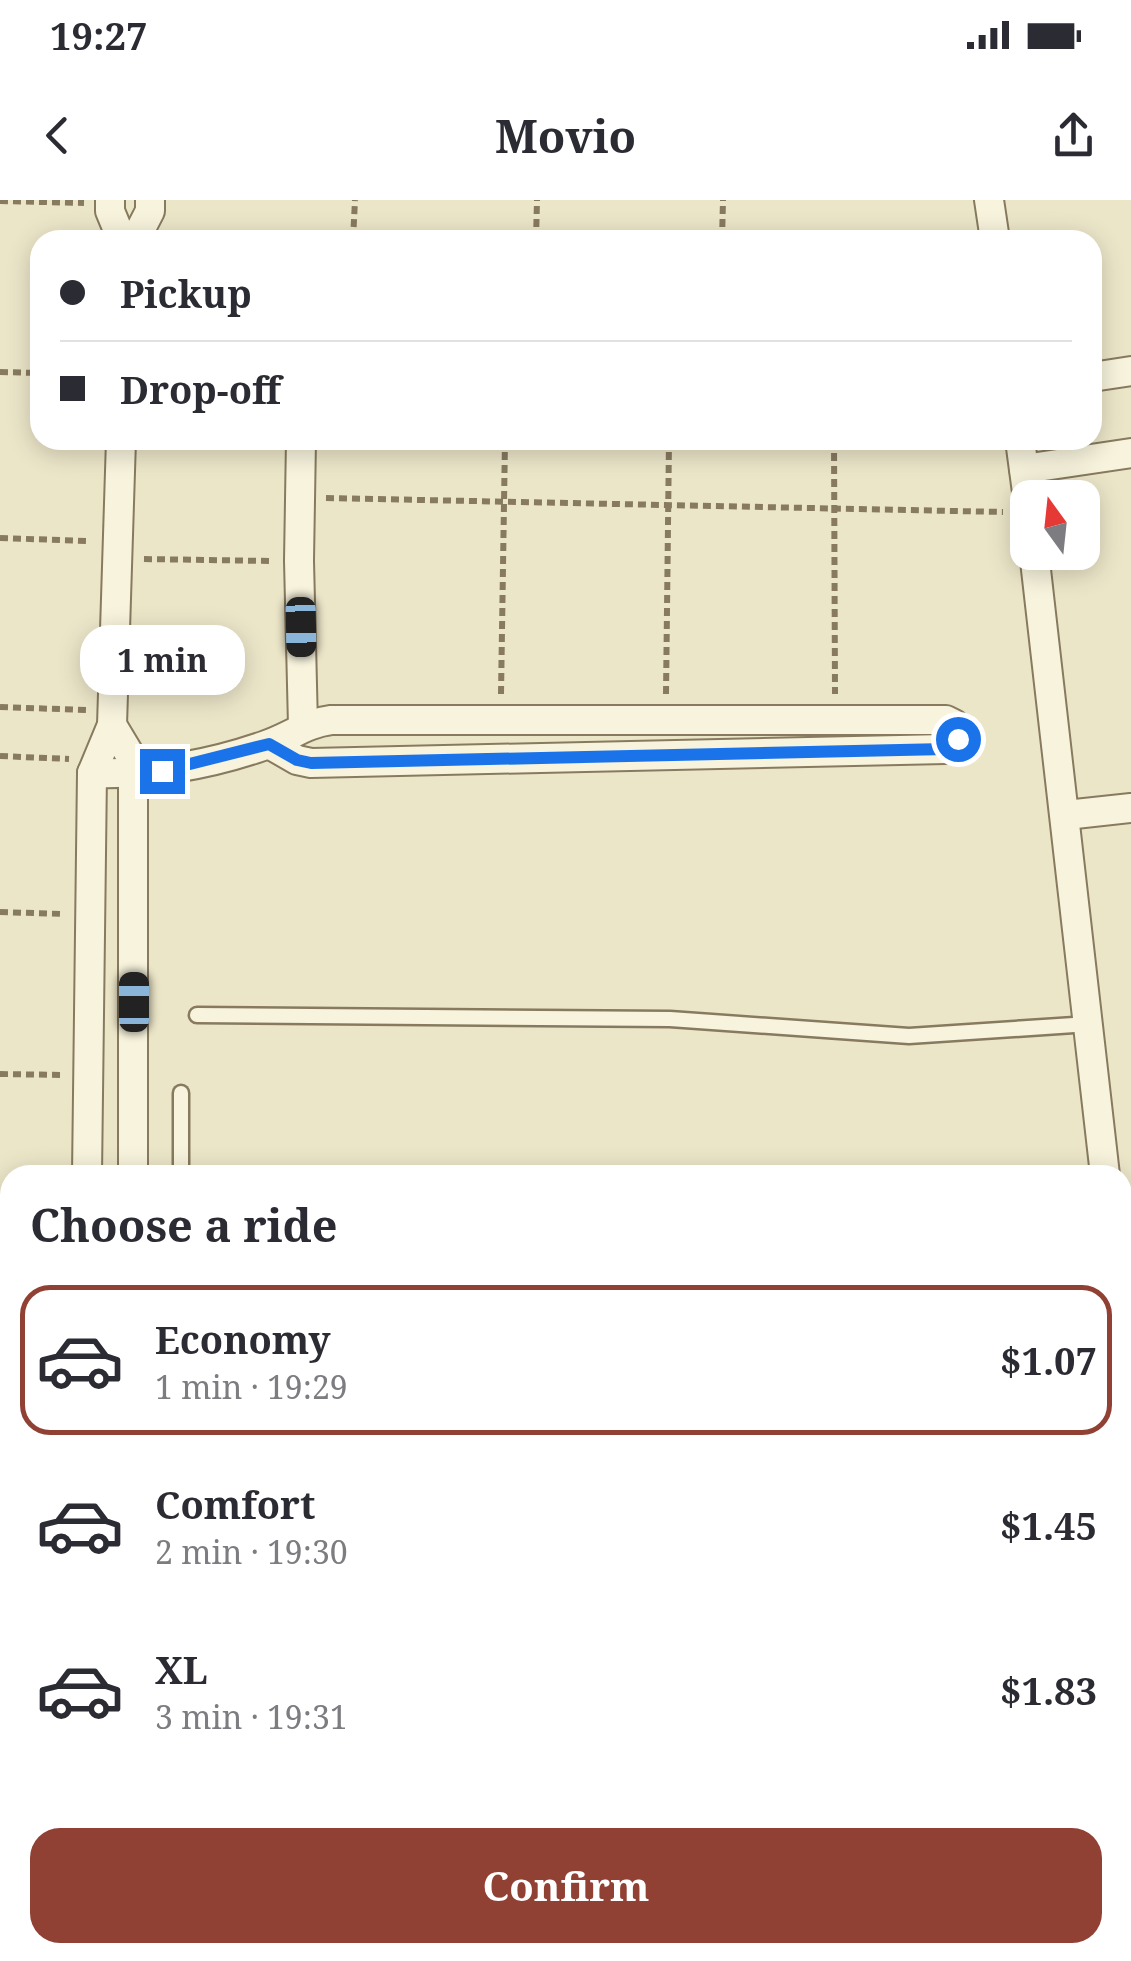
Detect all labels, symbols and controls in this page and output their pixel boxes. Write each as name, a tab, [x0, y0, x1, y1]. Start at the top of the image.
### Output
text: 19:27	[50, 9, 147, 61]
text: Movio	[495, 105, 636, 166]
icon: back	[30, 108, 85, 163]
icon: share	[1046, 108, 1101, 163]
text: Pickup	[120, 267, 252, 319]
text: Drop-off	[120, 363, 281, 415]
north arrow	[1010, 480, 1100, 570]
map controls	[1010, 480, 1100, 570]
car	[285, 597, 317, 657]
callout: 1 min	[80, 626, 244, 696]
text: 1 min	[117, 638, 208, 681]
route start	[936, 717, 981, 762]
route end	[140, 749, 185, 794]
car	[119, 972, 149, 1032]
text: Choose a ride	[30, 1194, 338, 1255]
text: Economy	[155, 1313, 331, 1365]
icon: car	[35, 1315, 125, 1405]
text: $1.07	[1000, 1334, 1097, 1386]
text: 1 min · 19:29	[155, 1365, 348, 1408]
text: Comfort	[155, 1478, 315, 1530]
icon: car	[35, 1480, 125, 1570]
text: $1.45	[1000, 1499, 1097, 1551]
text: 2 min · 19:30	[155, 1530, 348, 1573]
text: XL	[155, 1643, 208, 1695]
icon: car	[35, 1645, 125, 1735]
text: $1.83	[1000, 1664, 1097, 1716]
text: 3 min · 19:31	[155, 1695, 348, 1738]
button: Confirm	[30, 1828, 1102, 1943]

